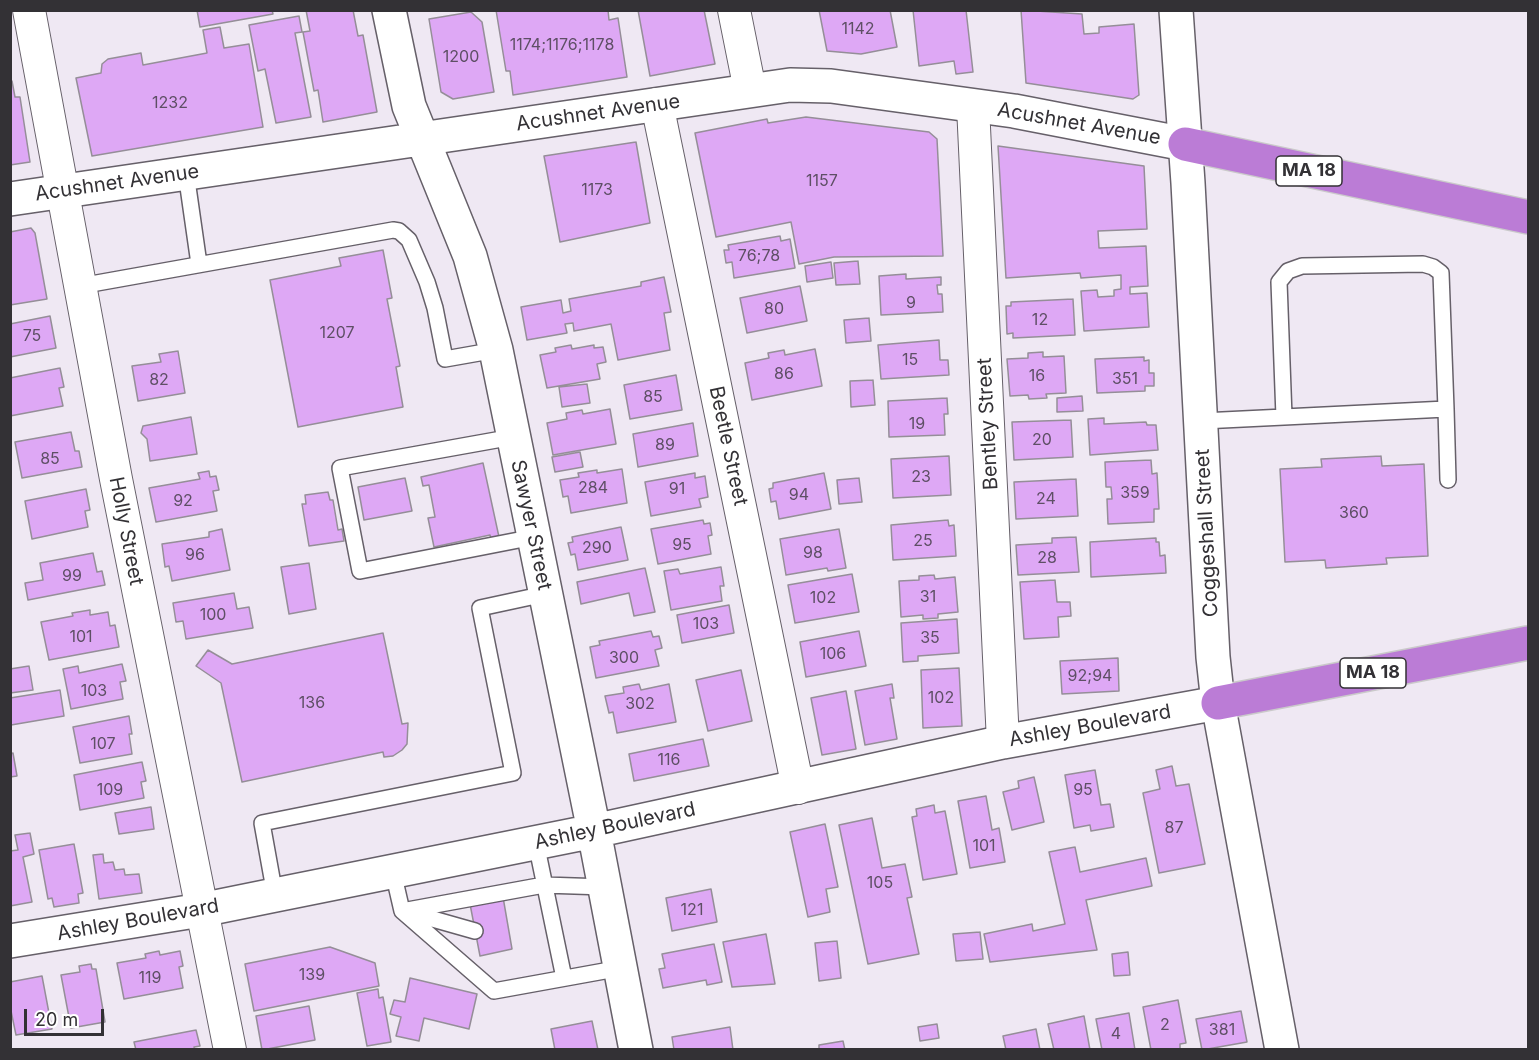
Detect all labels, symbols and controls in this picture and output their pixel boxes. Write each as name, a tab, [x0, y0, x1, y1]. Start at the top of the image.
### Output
house number: 1142	[841, 19, 875, 39]
house number: 1174;1176;1178	[510, 35, 614, 55]
house number: 1200	[443, 47, 479, 67]
street label: Acushnet Avenue	[514, 90, 682, 136]
house number: 1232	[152, 93, 188, 113]
street label: Acushnet Avenue	[996, 98, 1162, 150]
road number: MA 18	[1276, 156, 1342, 186]
street label: Acushnet Avenue	[33, 160, 201, 206]
house number: 1157	[806, 171, 838, 191]
house number: 1173	[581, 180, 613, 200]
house number: 76;78	[738, 246, 780, 266]
house number: 9	[906, 293, 916, 313]
house number: 80	[764, 299, 784, 319]
house number: 12	[1032, 310, 1048, 330]
house number: 1207	[319, 323, 355, 343]
house number: 75	[23, 326, 41, 346]
house number: 15	[902, 350, 918, 370]
street label: Bentley Street	[973, 357, 1003, 491]
house number: 86	[774, 364, 794, 384]
house number: 16	[1029, 366, 1045, 386]
house number: 351	[1112, 369, 1138, 389]
house number: 82	[149, 370, 169, 390]
street label: Beetle Street	[704, 384, 752, 508]
house number: 85	[643, 387, 663, 407]
house number: 19	[909, 414, 925, 434]
house number: 20	[1032, 430, 1052, 450]
house number: 89	[655, 435, 675, 455]
street label: Coggeshall Street	[1191, 448, 1223, 618]
house number: 85	[40, 449, 60, 469]
street label: Sawyer Street	[505, 458, 557, 592]
house number: 23	[911, 467, 931, 487]
street label: Holly Street	[104, 475, 148, 587]
house number: 284	[578, 478, 608, 498]
house number: 91	[669, 479, 685, 499]
house number: 359	[1120, 483, 1150, 503]
house number: 94	[789, 485, 809, 505]
house number: 24	[1036, 489, 1056, 509]
house number: 92	[173, 491, 193, 511]
house number: 360	[1339, 503, 1369, 523]
house number: 25	[913, 531, 933, 551]
house number: 95	[672, 535, 692, 555]
house number: 290	[582, 538, 612, 558]
house number: 98	[803, 543, 823, 563]
house number: 96	[185, 545, 205, 565]
house number: 28	[1037, 548, 1057, 568]
house number: 99	[62, 566, 82, 586]
house number: 31	[920, 587, 936, 607]
house number: 102	[810, 588, 836, 608]
house number: 100	[200, 605, 226, 625]
house number: 103	[693, 614, 719, 634]
house number: 101	[69, 627, 93, 647]
house number: 35	[920, 628, 940, 648]
house number: 106	[820, 644, 846, 664]
house number: 300	[609, 648, 639, 668]
road number: MA 18	[1340, 658, 1406, 688]
house number: 92;94	[1068, 666, 1112, 686]
house number: 103	[81, 681, 107, 701]
house number: 102	[928, 688, 954, 708]
house number: 136	[299, 693, 325, 713]
house number: 302	[625, 694, 655, 714]
street label: Ashley Boulevard	[1007, 700, 1173, 752]
house number: 107	[90, 734, 116, 754]
house number: 116	[658, 750, 680, 770]
house number: 109	[97, 780, 123, 800]
house number: 95	[1073, 780, 1093, 800]
street label: Ashley Boulevard	[532, 797, 698, 855]
house number: 87	[1165, 818, 1183, 838]
house number: 101	[972, 836, 996, 856]
house number: 105	[867, 873, 893, 893]
street label: Ashley Boulevard	[55, 894, 221, 946]
house number: 121	[681, 900, 703, 920]
house number: 139	[299, 965, 325, 985]
house number: 119	[139, 968, 161, 988]
scale bar	[27, 997, 106, 1035]
text: 20 m	[35, 1009, 78, 1030]
house number: 2	[1160, 1015, 1170, 1035]
house number: 381	[1209, 1020, 1235, 1040]
house number: 4	[1111, 1024, 1121, 1044]

